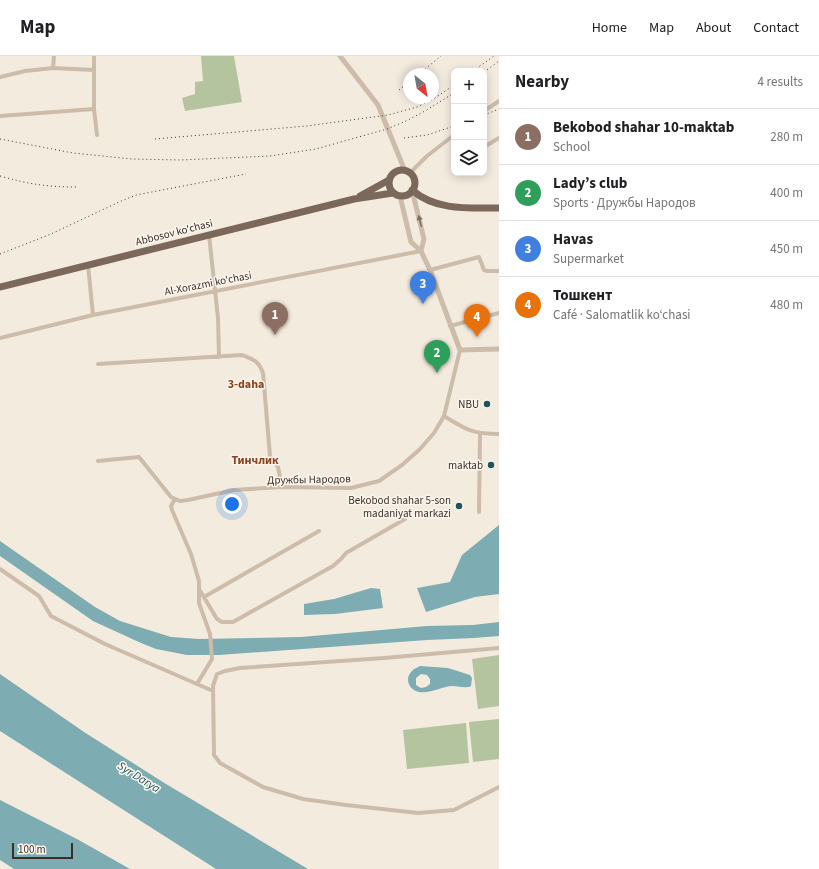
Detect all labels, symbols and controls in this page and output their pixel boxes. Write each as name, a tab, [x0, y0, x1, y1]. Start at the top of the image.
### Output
text: Map	[20, 14, 55, 41]
text: Home	[592, 18, 627, 38]
text: Map	[649, 18, 674, 38]
text: About	[696, 18, 731, 38]
text: Contact	[753, 18, 799, 38]
north arrow	[403, 68, 439, 104]
map controls	[451, 68, 487, 176]
button: +	[451, 68, 487, 104]
text: Nearby	[515, 70, 569, 94]
text: 4 results	[758, 73, 803, 91]
button: −	[451, 104, 487, 140]
text: Bekobod shahar 10-maktab	[553, 117, 734, 138]
text: 1	[525, 128, 531, 146]
text: 280 m	[770, 128, 803, 146]
text: School	[553, 138, 590, 156]
button: layers	[451, 140, 487, 176]
text: Lady’s club	[553, 173, 627, 194]
text: 2	[525, 184, 531, 202]
text: 400 m	[770, 184, 803, 202]
text: Sports · Дружбы Народов	[553, 194, 696, 212]
one-way arrow	[416, 215, 422, 227]
street label: Abbosov ko'chasi	[134, 216, 214, 249]
text: Havas	[553, 229, 593, 250]
text: 3	[525, 240, 531, 258]
text: 450 m	[770, 240, 803, 258]
text: Supermarket	[553, 250, 624, 268]
street label: Al-Xorazmi ko'chasi	[163, 268, 253, 299]
pin: 3	[410, 271, 436, 304]
text: Тошкент	[553, 285, 612, 306]
text: 4	[525, 296, 531, 314]
text: 480 m	[770, 296, 803, 314]
pin: 1	[262, 302, 288, 335]
pin: 4	[464, 304, 490, 337]
text: Café · Salomatlik ko‘chasi	[553, 306, 691, 324]
pin: 2	[424, 340, 450, 373]
district label: 3-daha	[228, 376, 264, 393]
place label: NBU	[458, 397, 479, 412]
marker: NBU	[482, 399, 492, 409]
district label: Тинчлик	[231, 452, 279, 469]
place label: maktab	[448, 458, 483, 473]
marker: maktab	[486, 460, 496, 470]
street label: Дружбы Народов	[267, 471, 351, 488]
place label: Bekobod shahar 5-son madaniyat markazi	[348, 493, 451, 521]
your location	[222, 494, 242, 514]
marker: Bekobod shahar 5-son madaniyat markazi	[454, 501, 464, 511]
water label: Syr Darya	[114, 758, 164, 798]
scale bar	[12, 841, 73, 860]
text: 100 m	[18, 842, 46, 857]

